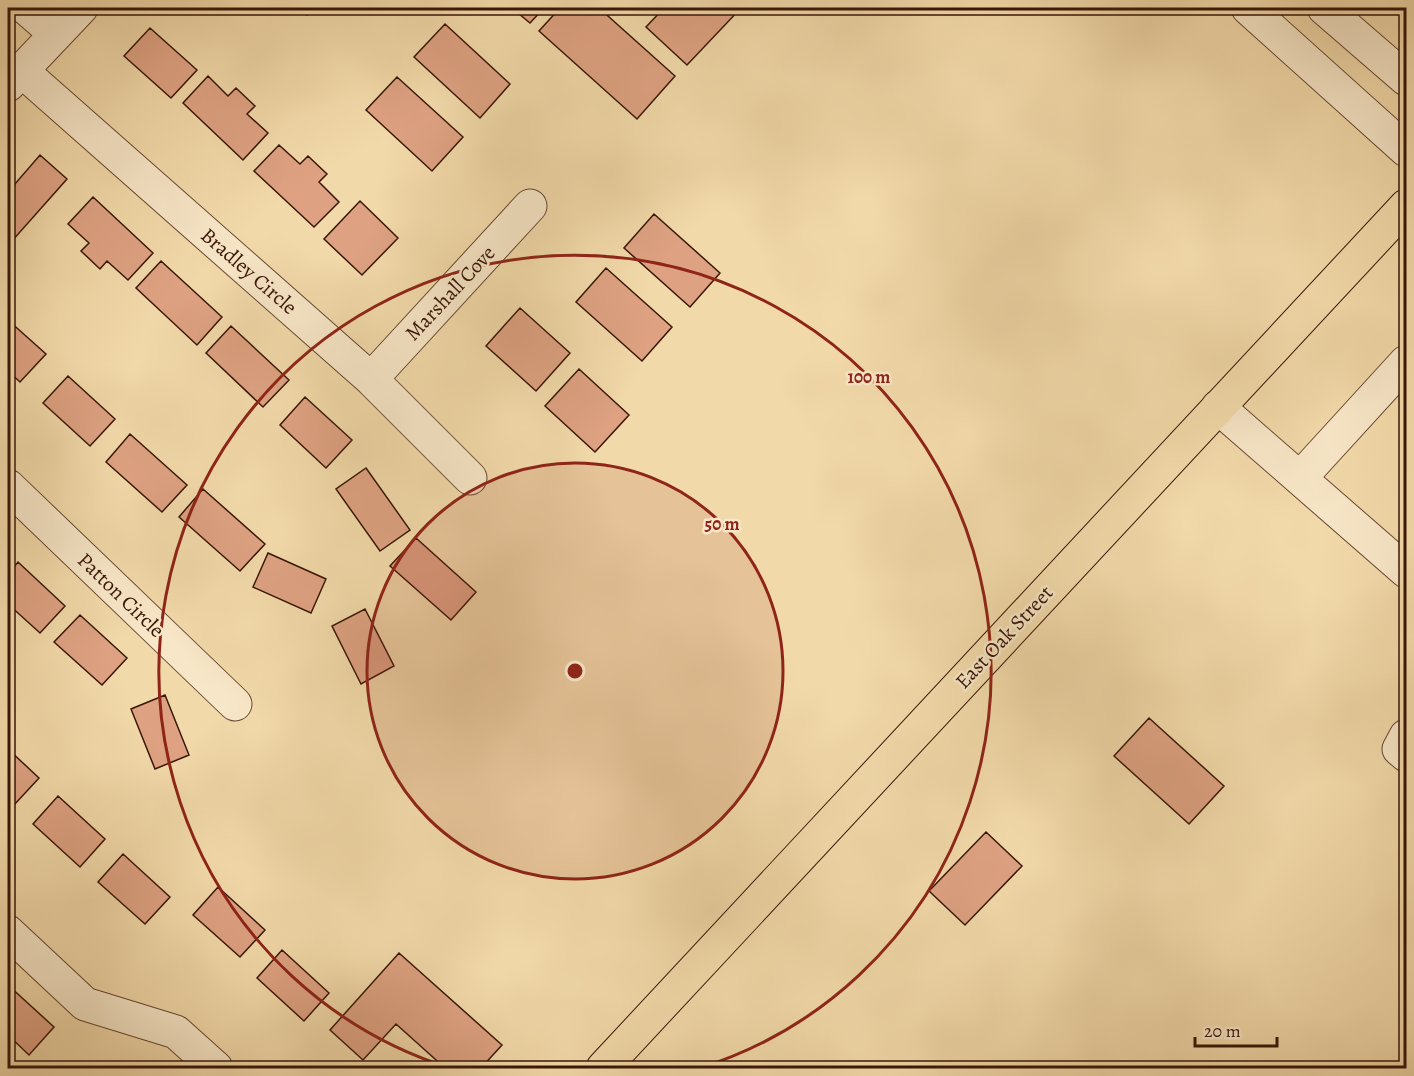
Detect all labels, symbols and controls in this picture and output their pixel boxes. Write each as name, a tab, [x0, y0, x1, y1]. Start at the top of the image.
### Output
street label: Bradley Circle	[195, 221, 303, 321]
street label: Marshall Cove	[399, 239, 501, 347]
text: 100 m	[848, 365, 890, 389]
text: 50 m	[705, 512, 739, 536]
street label: Patton Circle	[71, 546, 171, 644]
street label: East Oak Street	[949, 579, 1059, 695]
centre of rings	[565, 661, 585, 681]
scale bar	[1195, 1010, 1278, 1048]
text: 20 m	[1204, 1019, 1241, 1043]

